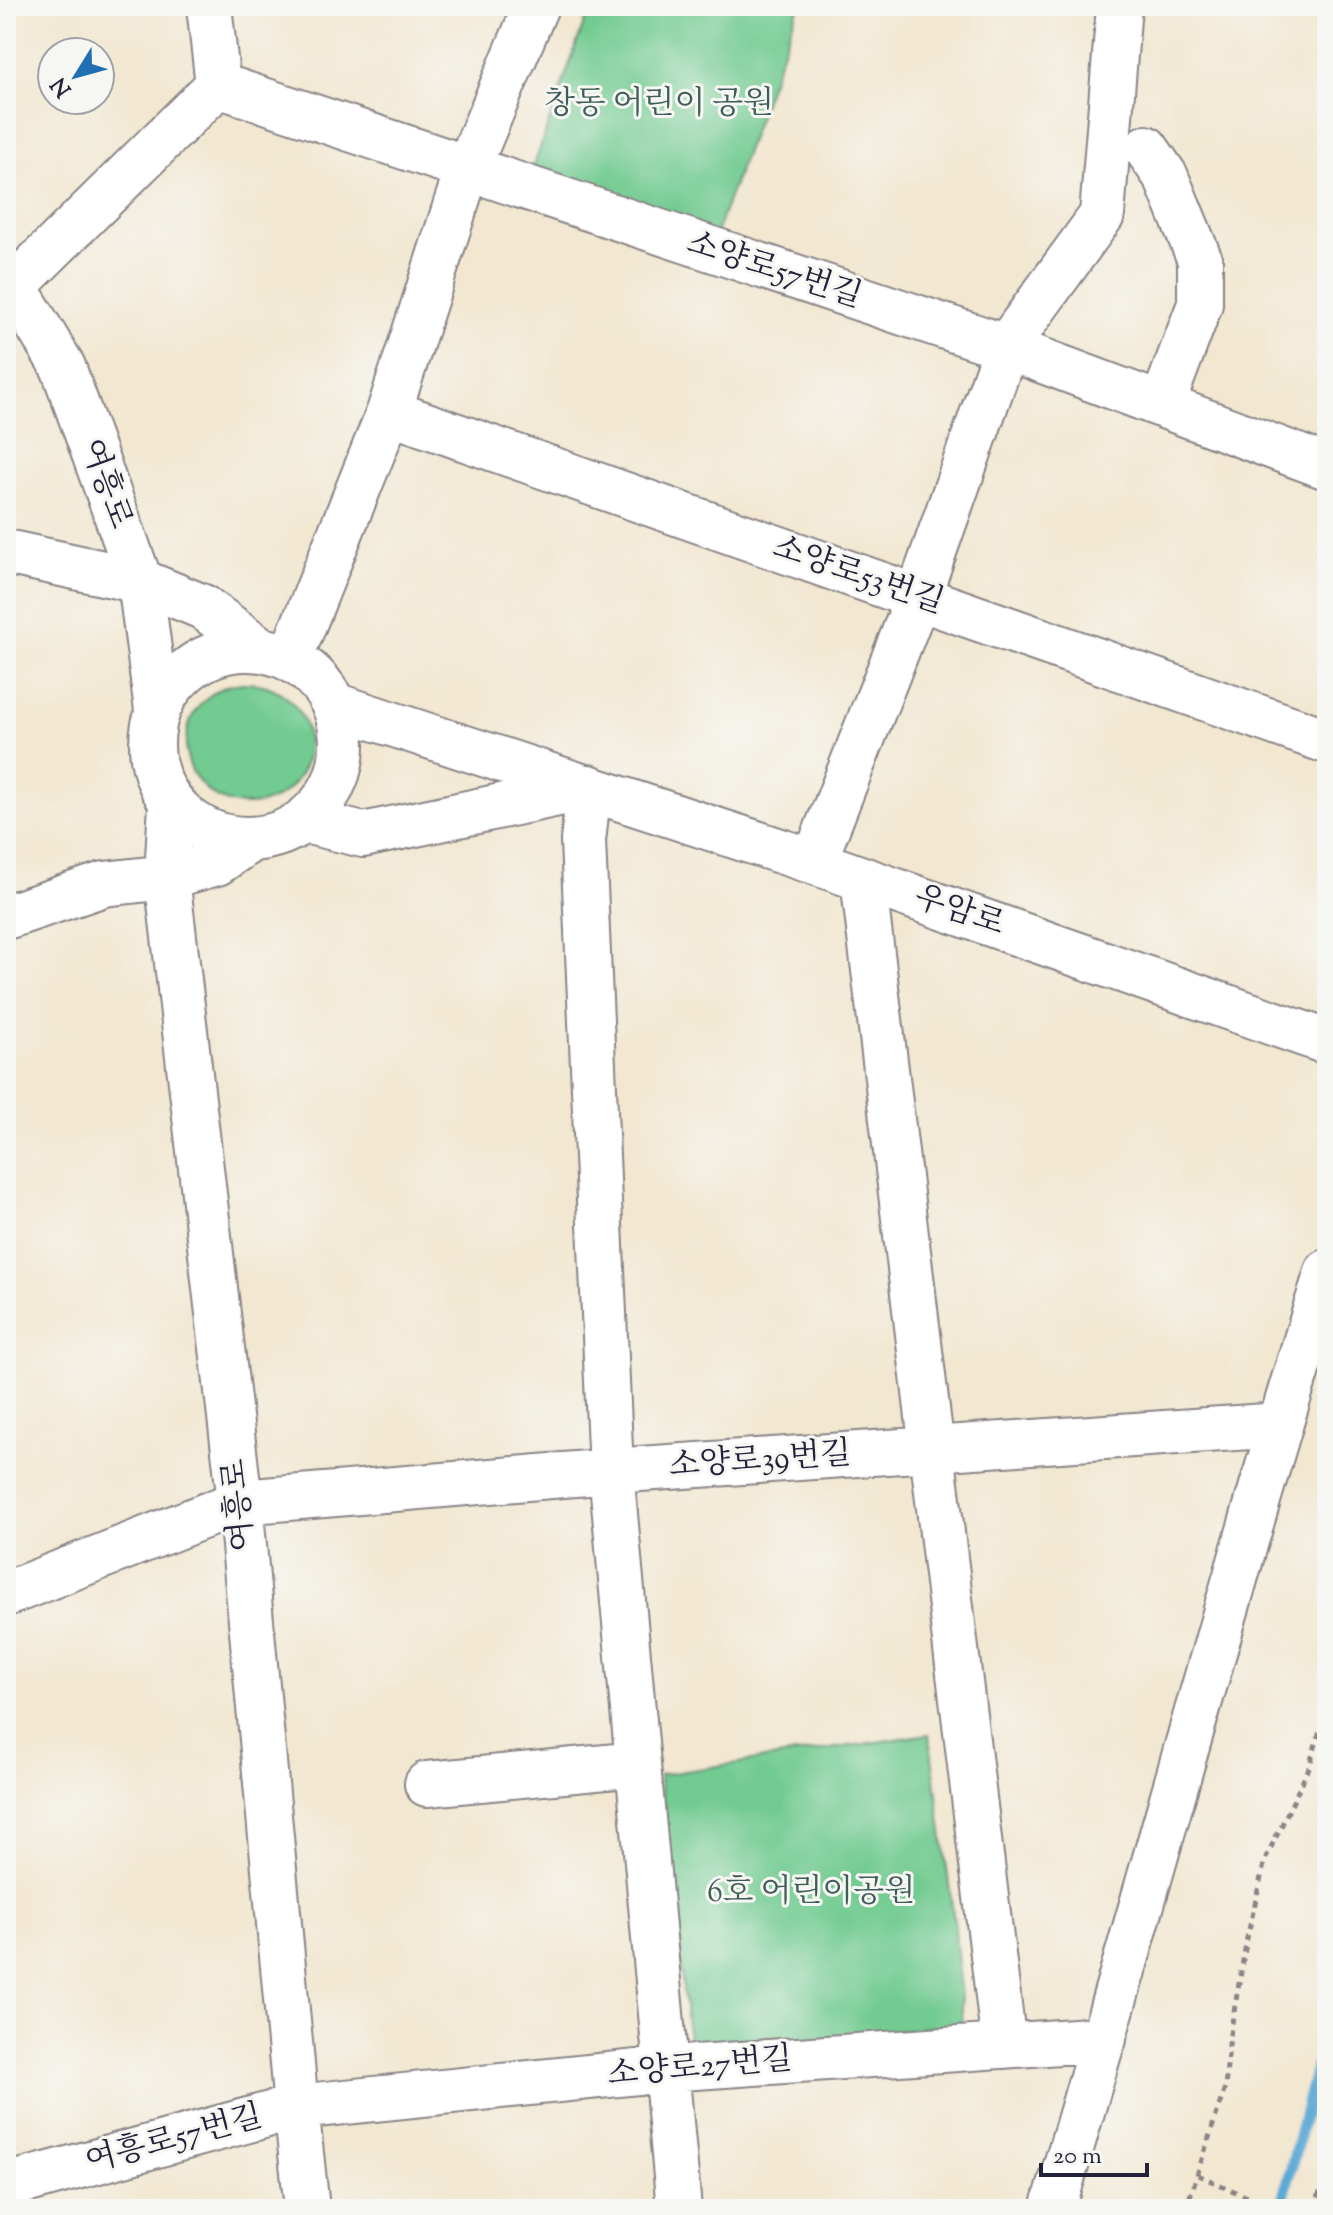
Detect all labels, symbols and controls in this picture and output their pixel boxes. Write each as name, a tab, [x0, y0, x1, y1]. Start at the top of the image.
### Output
north arrow	[36, 36, 116, 116]
text: N	[44, 69, 80, 103]
park label: 창동 어린이 공원	[544, 82, 774, 128]
street label: 소양로57번길	[681, 221, 867, 321]
street label: 여흥로	[68, 433, 142, 536]
street label: 소양로53번길	[766, 525, 950, 627]
street label: 우암로	[908, 875, 1010, 949]
street label: 소양로39번길	[667, 1432, 853, 1490]
street label: 여흥로	[212, 1456, 268, 1554]
park label: 6호 어린이공원	[707, 1870, 915, 1916]
street label: 소양로27번길	[606, 2037, 794, 2099]
street label: 여흥로57번길	[80, 2094, 268, 2186]
scale bar	[1041, 2127, 1147, 2177]
text: 20 m	[1053, 2140, 1102, 2174]

